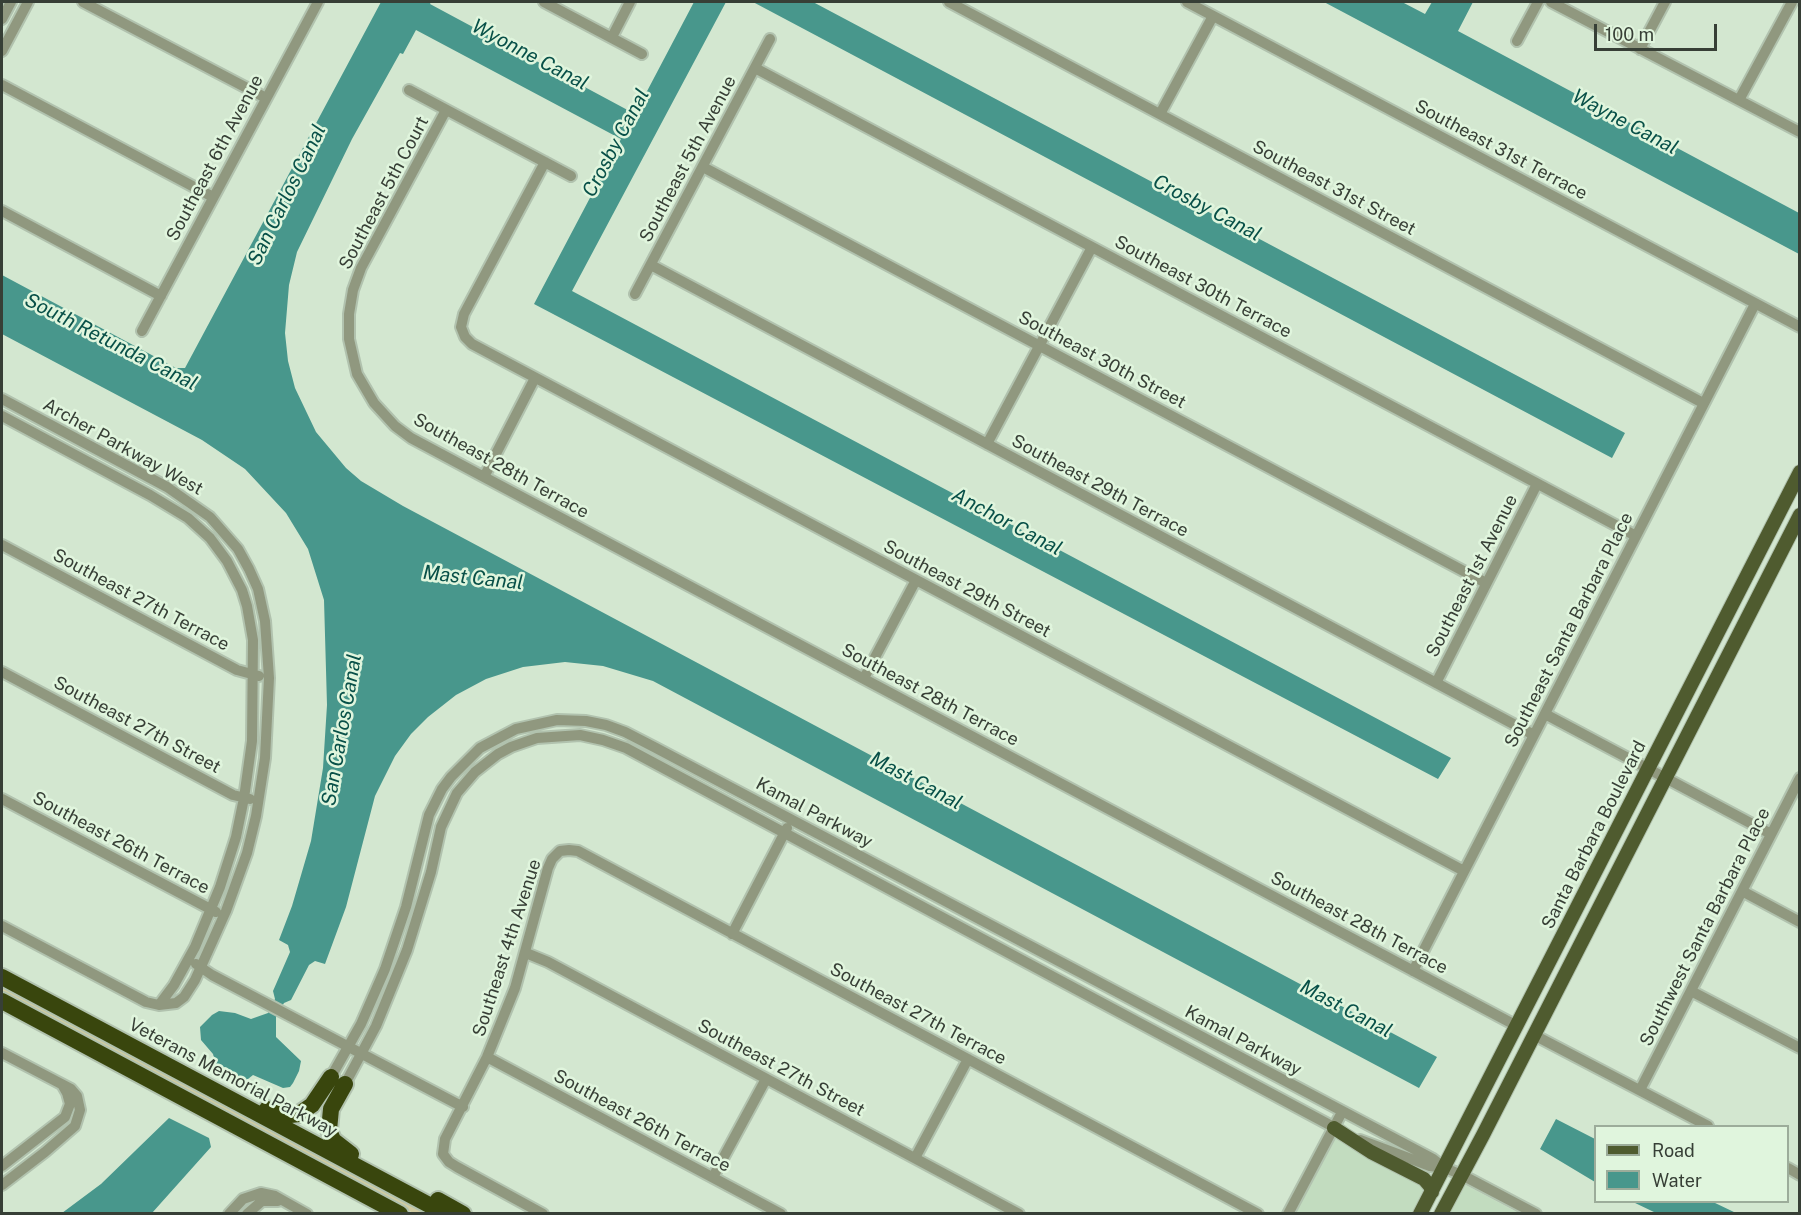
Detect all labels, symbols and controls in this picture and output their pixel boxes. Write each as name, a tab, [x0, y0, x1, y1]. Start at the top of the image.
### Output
scale bar	[1597, 12, 1720, 50]
water label: Wyonne Canal	[468, 14, 592, 96]
text: 100 m	[1605, 24, 1654, 45]
street label: Southeast 6th Avenue	[162, 71, 268, 245]
street label: Southeast 5th Avenue	[635, 72, 741, 246]
water label: Wayne Canal	[1568, 84, 1682, 160]
water label: Crosby Canal	[577, 85, 655, 201]
street label: Southeast 31st Terrace	[1411, 95, 1591, 205]
street label: Southeast 5th Court	[334, 113, 434, 273]
water label: San Carlos Canal	[243, 121, 331, 269]
street label: Southeast 31st Street	[1249, 136, 1419, 240]
water label: Crosby Canal	[1149, 169, 1265, 247]
street label: Southeast 30th Terrace	[1111, 231, 1295, 343]
water label: South Retunda Canal	[21, 288, 201, 396]
street label: Southeast 30th Street	[1014, 307, 1190, 413]
street label: Archer Parkway West	[39, 394, 207, 500]
street label: Southeast 28th Terrace	[409, 409, 593, 523]
street label: Southeast 29th Terrace	[1008, 430, 1192, 542]
water label: Anchor Canal	[948, 483, 1066, 561]
street label: Southeast 1st Avenue	[1422, 491, 1522, 661]
street label: Southeast Santa Barbara Place	[1500, 509, 1638, 751]
street label: Southeast 29th Street	[880, 536, 1054, 642]
street label: Southeast 27th Terrace	[49, 544, 233, 656]
water label: Mast Canal	[422, 561, 524, 595]
street label: Southeast 28th Terrace	[838, 639, 1022, 751]
water label: San Carlos Canal	[317, 652, 367, 808]
street label: Southeast 27th Street	[50, 672, 224, 778]
street label: Santa Barbara Boulevard	[1537, 737, 1651, 933]
water label: Mast Canal	[866, 747, 966, 815]
street label: Kamal Parkway	[752, 773, 876, 853]
street label: Southeast 26th Terrace	[29, 787, 213, 899]
street label: Southwest Santa Barbara Place	[1635, 804, 1775, 1050]
street label: Southeast 4th Avenue	[468, 857, 546, 1039]
street label: Southeast 28th Terrace	[1267, 867, 1451, 979]
street label: Southeast 27th Terrace	[826, 958, 1010, 1070]
water label: Mast Canal	[1296, 975, 1396, 1043]
street label: Kamal Parkway	[1181, 1001, 1305, 1081]
street label: Veterans Memorial Parkway	[125, 1014, 341, 1142]
street label: Southeast 27th Street	[694, 1015, 868, 1121]
street label: Southeast 26th Terrace	[550, 1065, 734, 1177]
legend	[1594, 1125, 1789, 1203]
text: Road	[1652, 1140, 1695, 1161]
text: Water	[1652, 1170, 1702, 1191]

